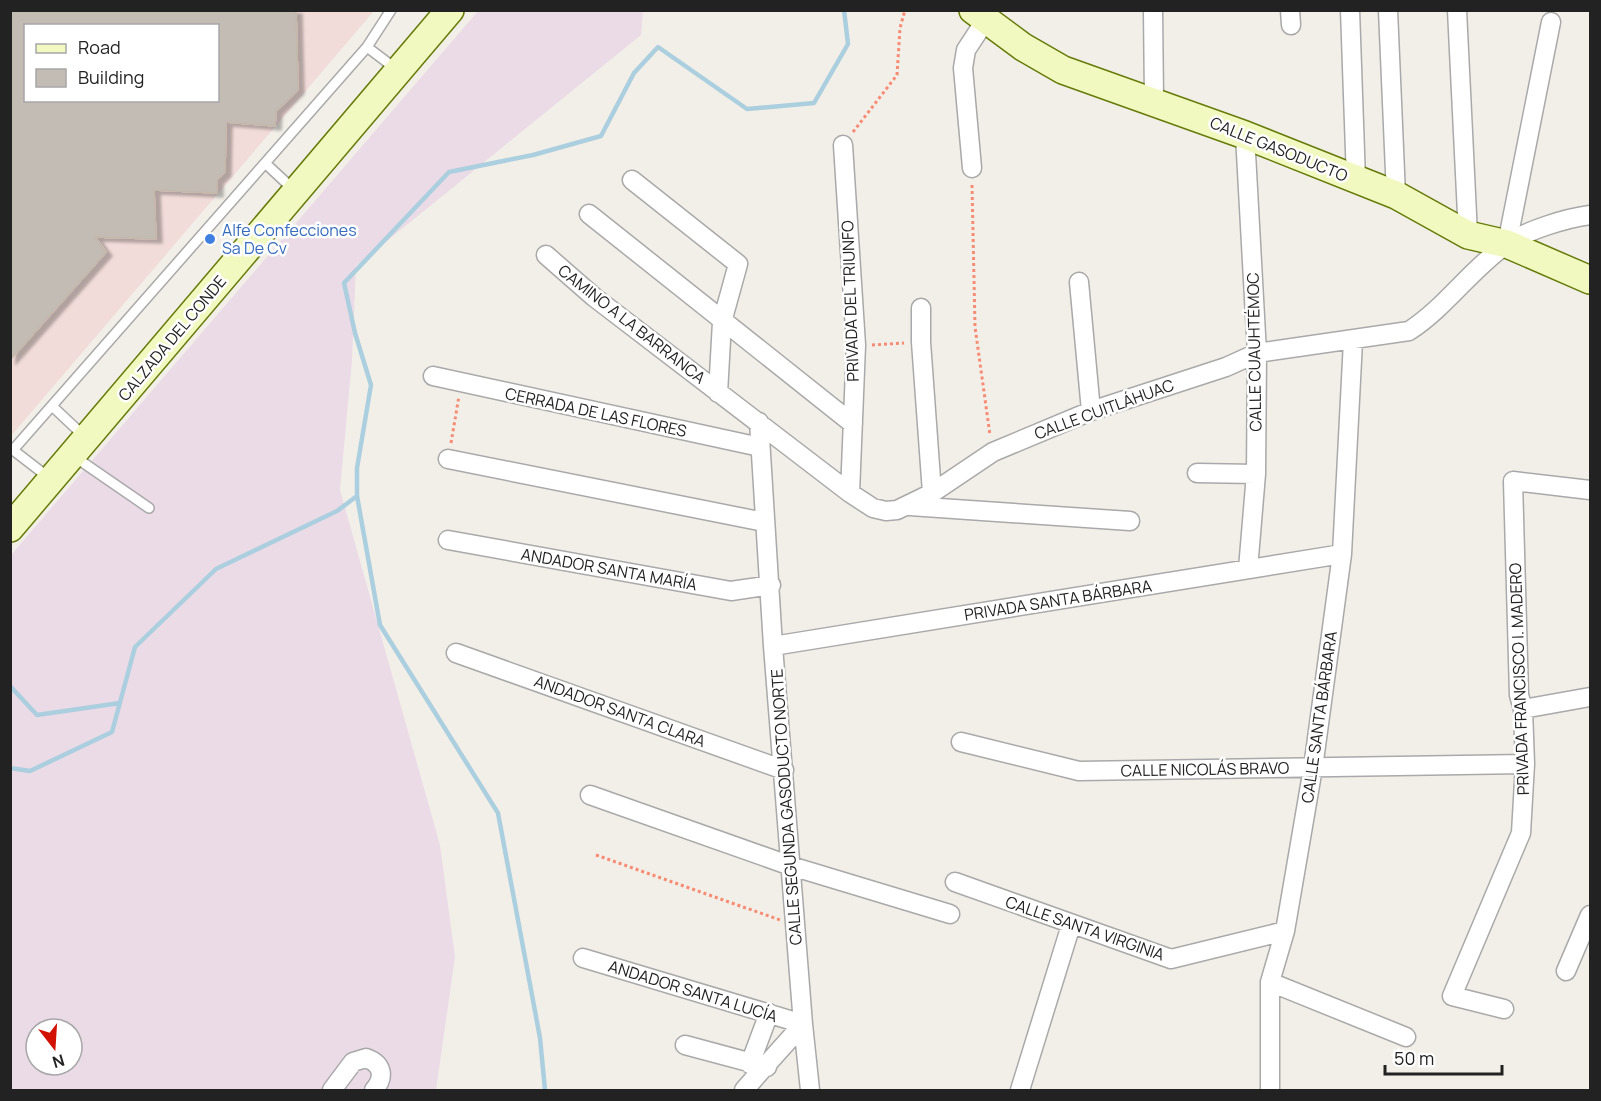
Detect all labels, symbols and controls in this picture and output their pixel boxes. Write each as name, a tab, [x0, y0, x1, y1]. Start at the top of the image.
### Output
legend	[24, 24, 219, 102]
text: Road	[78, 35, 121, 59]
text: Building	[78, 65, 144, 89]
street label: CALLE GASODUCTO	[1207, 111, 1352, 187]
place label: Alfe Confecciones Sa De Cv	[222, 219, 357, 259]
street label: PRIVADA DEL TRIUNFO	[836, 219, 864, 382]
marker: Alfe Confecciones Sa De Cv	[203, 232, 217, 246]
street label: CAMINO A LA BARRANCA	[554, 259, 710, 389]
street label: CALZADA DEL CONDE	[113, 271, 231, 405]
street label: CALLE CUAUHTÉMOC	[1242, 272, 1266, 432]
street label: CALLE CUITLÁHUAC	[1031, 373, 1177, 445]
street label: CERRADA DE LAS FLORES	[503, 382, 689, 442]
street label: ANDADOR SANTA MARÍA	[519, 543, 699, 595]
street label: PRIVADA FRANCISCO I. MADERO	[1504, 562, 1534, 796]
street label: PRIVADA SANTA BÁRBARA	[963, 574, 1153, 626]
street label: CALLE SANTA BÁRBARA	[1296, 629, 1342, 805]
street label: CALLE SEGUNDA GASODUCTO NORTE	[765, 668, 807, 946]
street label: ANDADOR SANTA CLARA	[531, 670, 709, 752]
street label: CALLE NICOLÁS BRAVO	[1121, 757, 1290, 781]
street label: CALLE SANTA VIRGINIA	[1003, 890, 1167, 966]
street label: ANDADOR SANTA LUCÍA	[606, 955, 780, 1027]
north arrow	[24, 1017, 84, 1077]
scale bar	[1385, 1038, 1502, 1076]
text: 50 m	[1394, 1046, 1434, 1070]
text: N	[50, 1049, 67, 1074]

